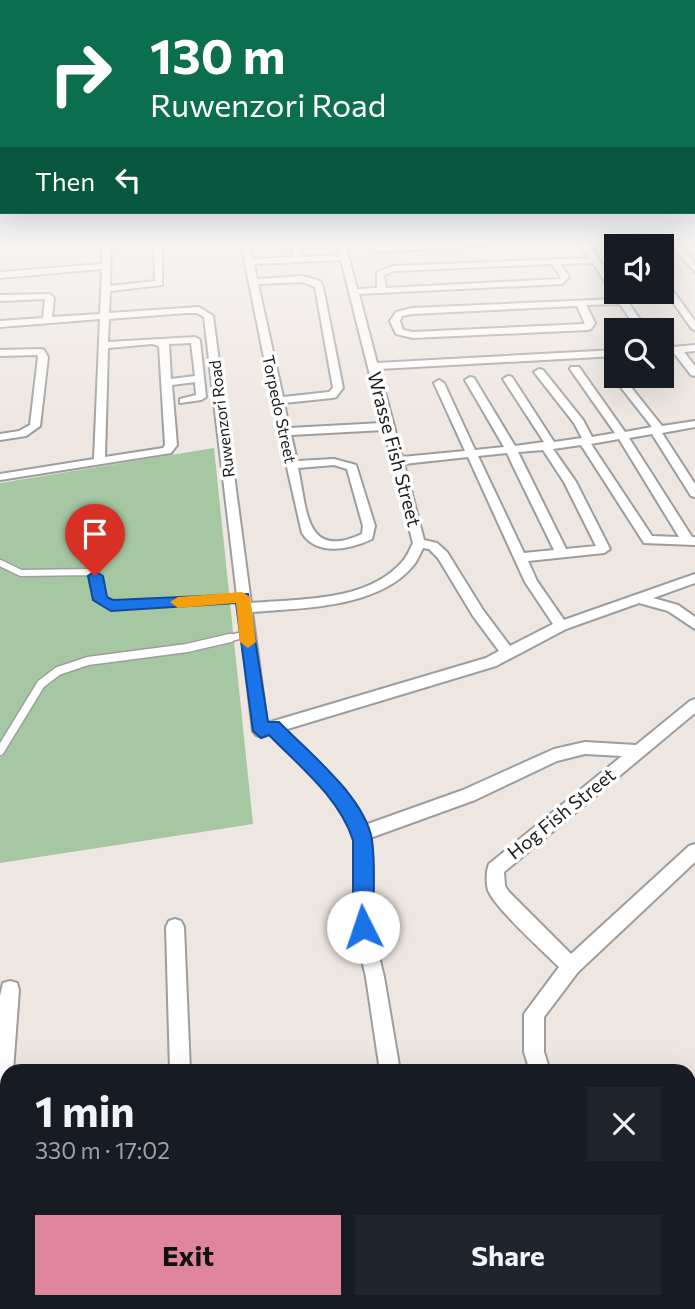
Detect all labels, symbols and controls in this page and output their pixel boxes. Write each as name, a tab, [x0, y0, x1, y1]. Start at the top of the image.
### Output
text: 130 m	[150, 24, 285, 84]
icon: right	[35, 28, 126, 119]
text: Ruwenzori Road	[150, 84, 386, 124]
icon: left	[109, 161, 147, 199]
text: Then	[35, 165, 95, 196]
map controls	[604, 234, 674, 388]
button: sound	[604, 234, 674, 304]
button: search	[604, 318, 674, 388]
street label: Torpedo Street	[259, 353, 301, 465]
street label: Ruwenzori Road	[204, 359, 238, 479]
street label: Wrasse Fish Street	[363, 369, 427, 529]
pin	[65, 504, 125, 576]
icon: arrive	[76, 515, 114, 553]
street label: Hog Fish Street	[502, 762, 620, 864]
position arrow	[326, 890, 400, 964]
text: 1 min	[35, 1084, 135, 1136]
button: close	[587, 1087, 661, 1161]
text: 330 m · 17:02	[35, 1136, 170, 1164]
button: Exit	[35, 1215, 341, 1295]
button: Share	[355, 1215, 661, 1295]

